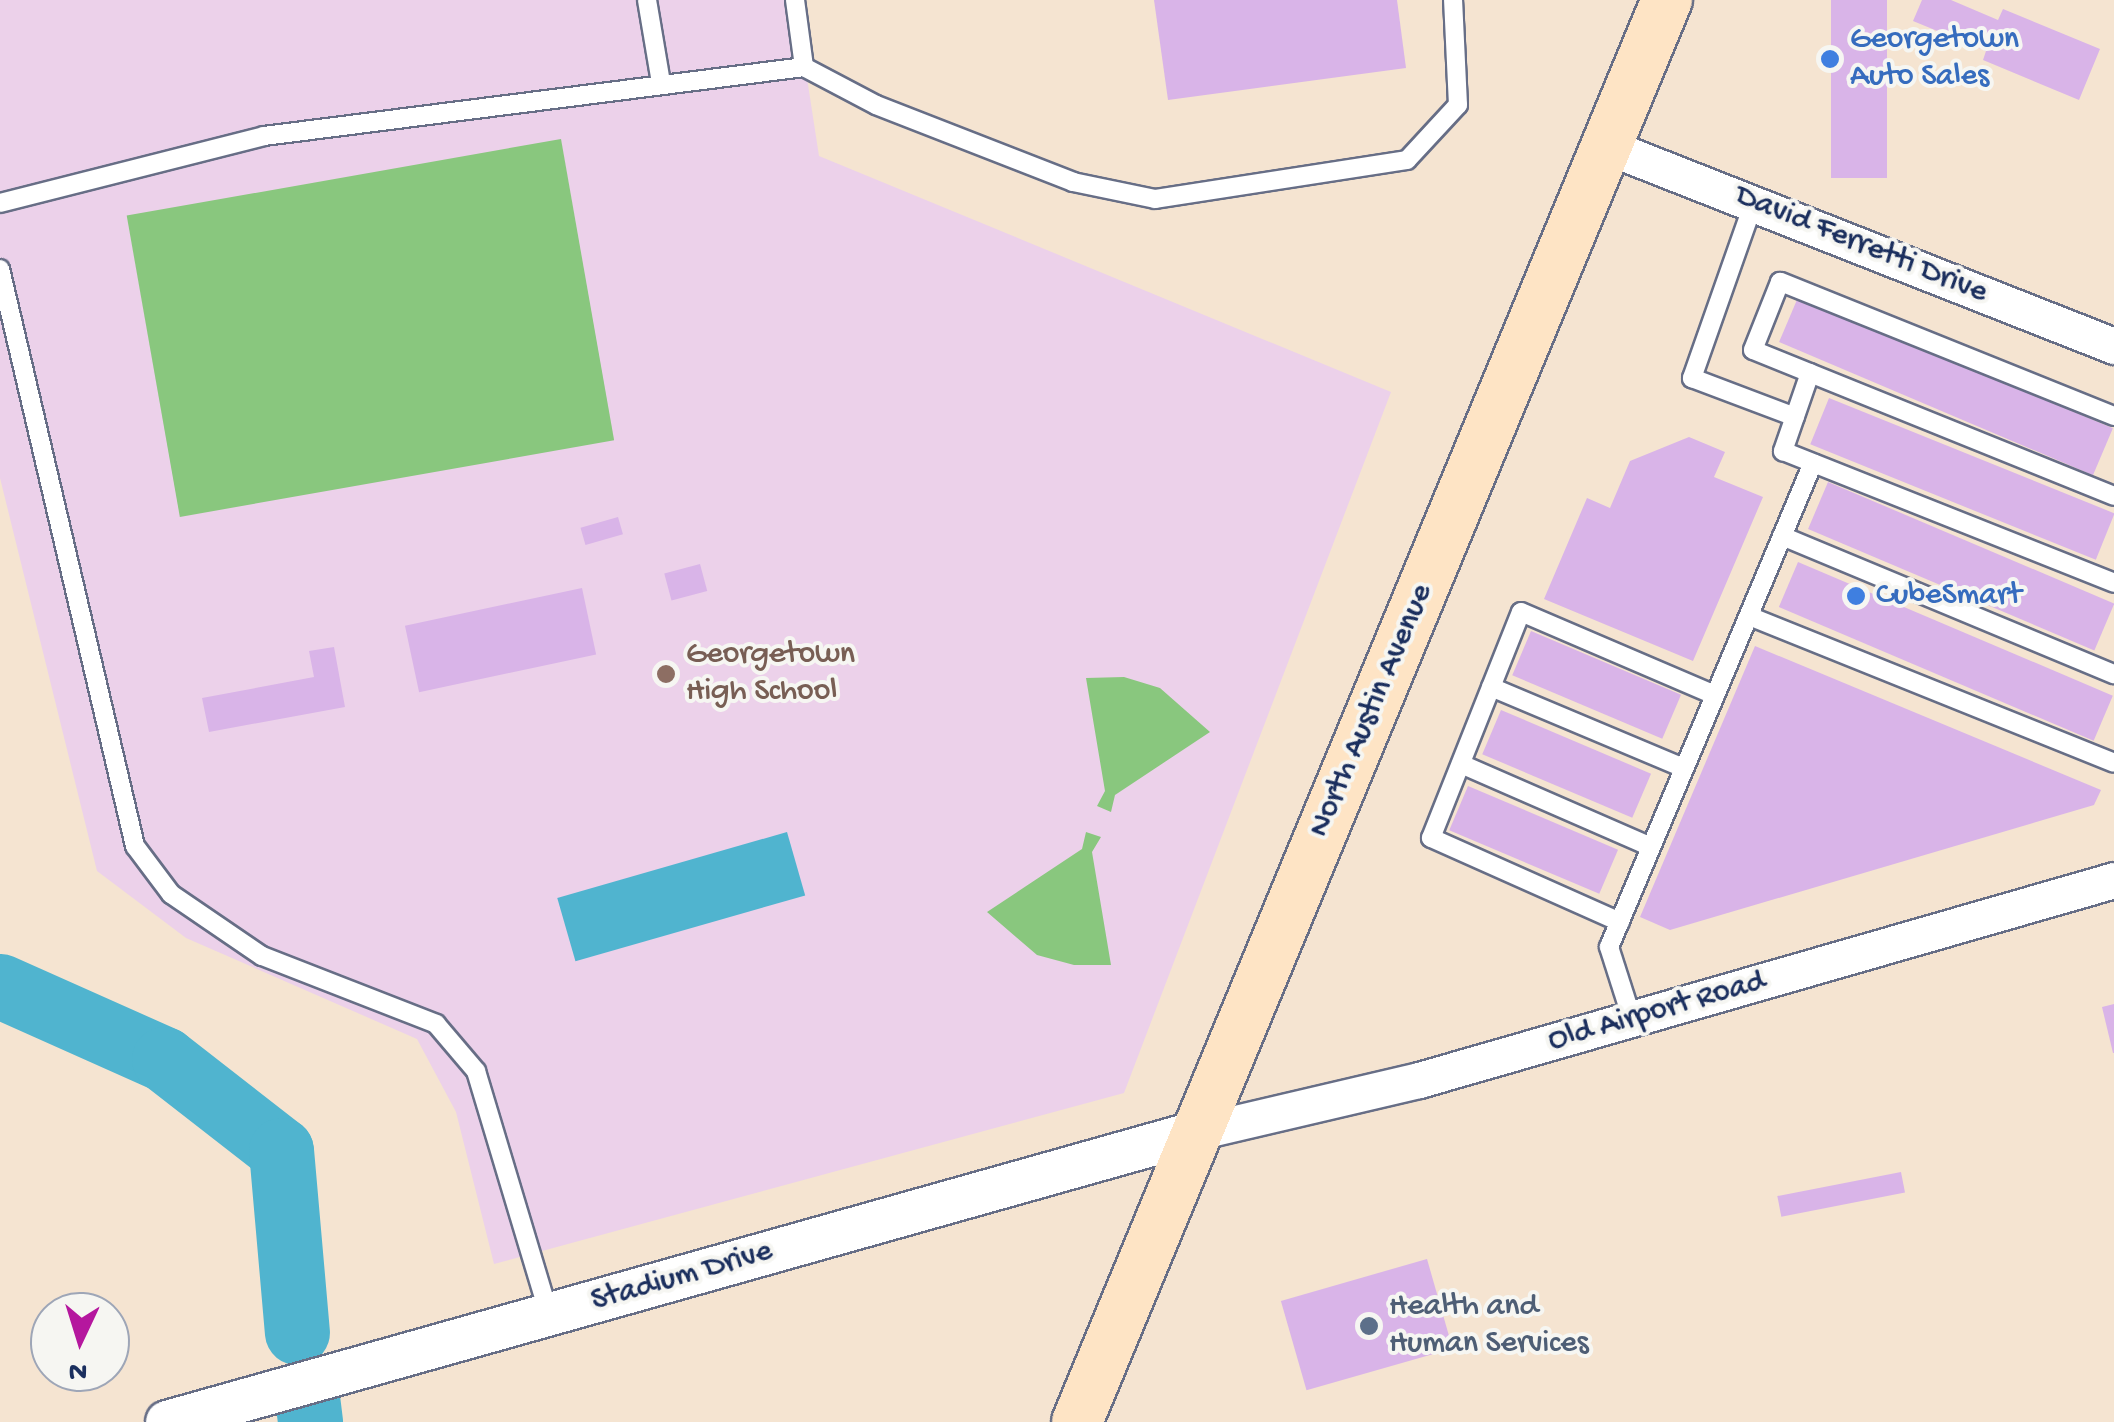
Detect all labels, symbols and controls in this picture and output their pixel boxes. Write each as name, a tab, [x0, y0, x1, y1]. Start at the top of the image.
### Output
place label: Georgetown Auto Sales	[1850, 22, 2019, 97]
marker: Georgetown Auto Sales	[1819, 48, 1841, 70]
street label: David Ferretti Drive	[1729, 177, 1993, 313]
place label: CubeSmart	[1876, 577, 2021, 615]
street label: North Austin Avenue	[1301, 579, 1443, 843]
marker: CubeSmart	[1845, 585, 1867, 607]
place label: Georgetown High School	[686, 637, 855, 712]
marker: Georgetown High School	[655, 663, 677, 685]
street label: Old Airport Road	[1544, 963, 1770, 1061]
street label: Stadium Drive	[587, 1233, 777, 1321]
place label: Health and Human Services	[1389, 1289, 1588, 1364]
north arrow	[30, 1292, 130, 1392]
marker: Health and Human Services	[1358, 1315, 1380, 1337]
text: N	[68, 1353, 88, 1388]

